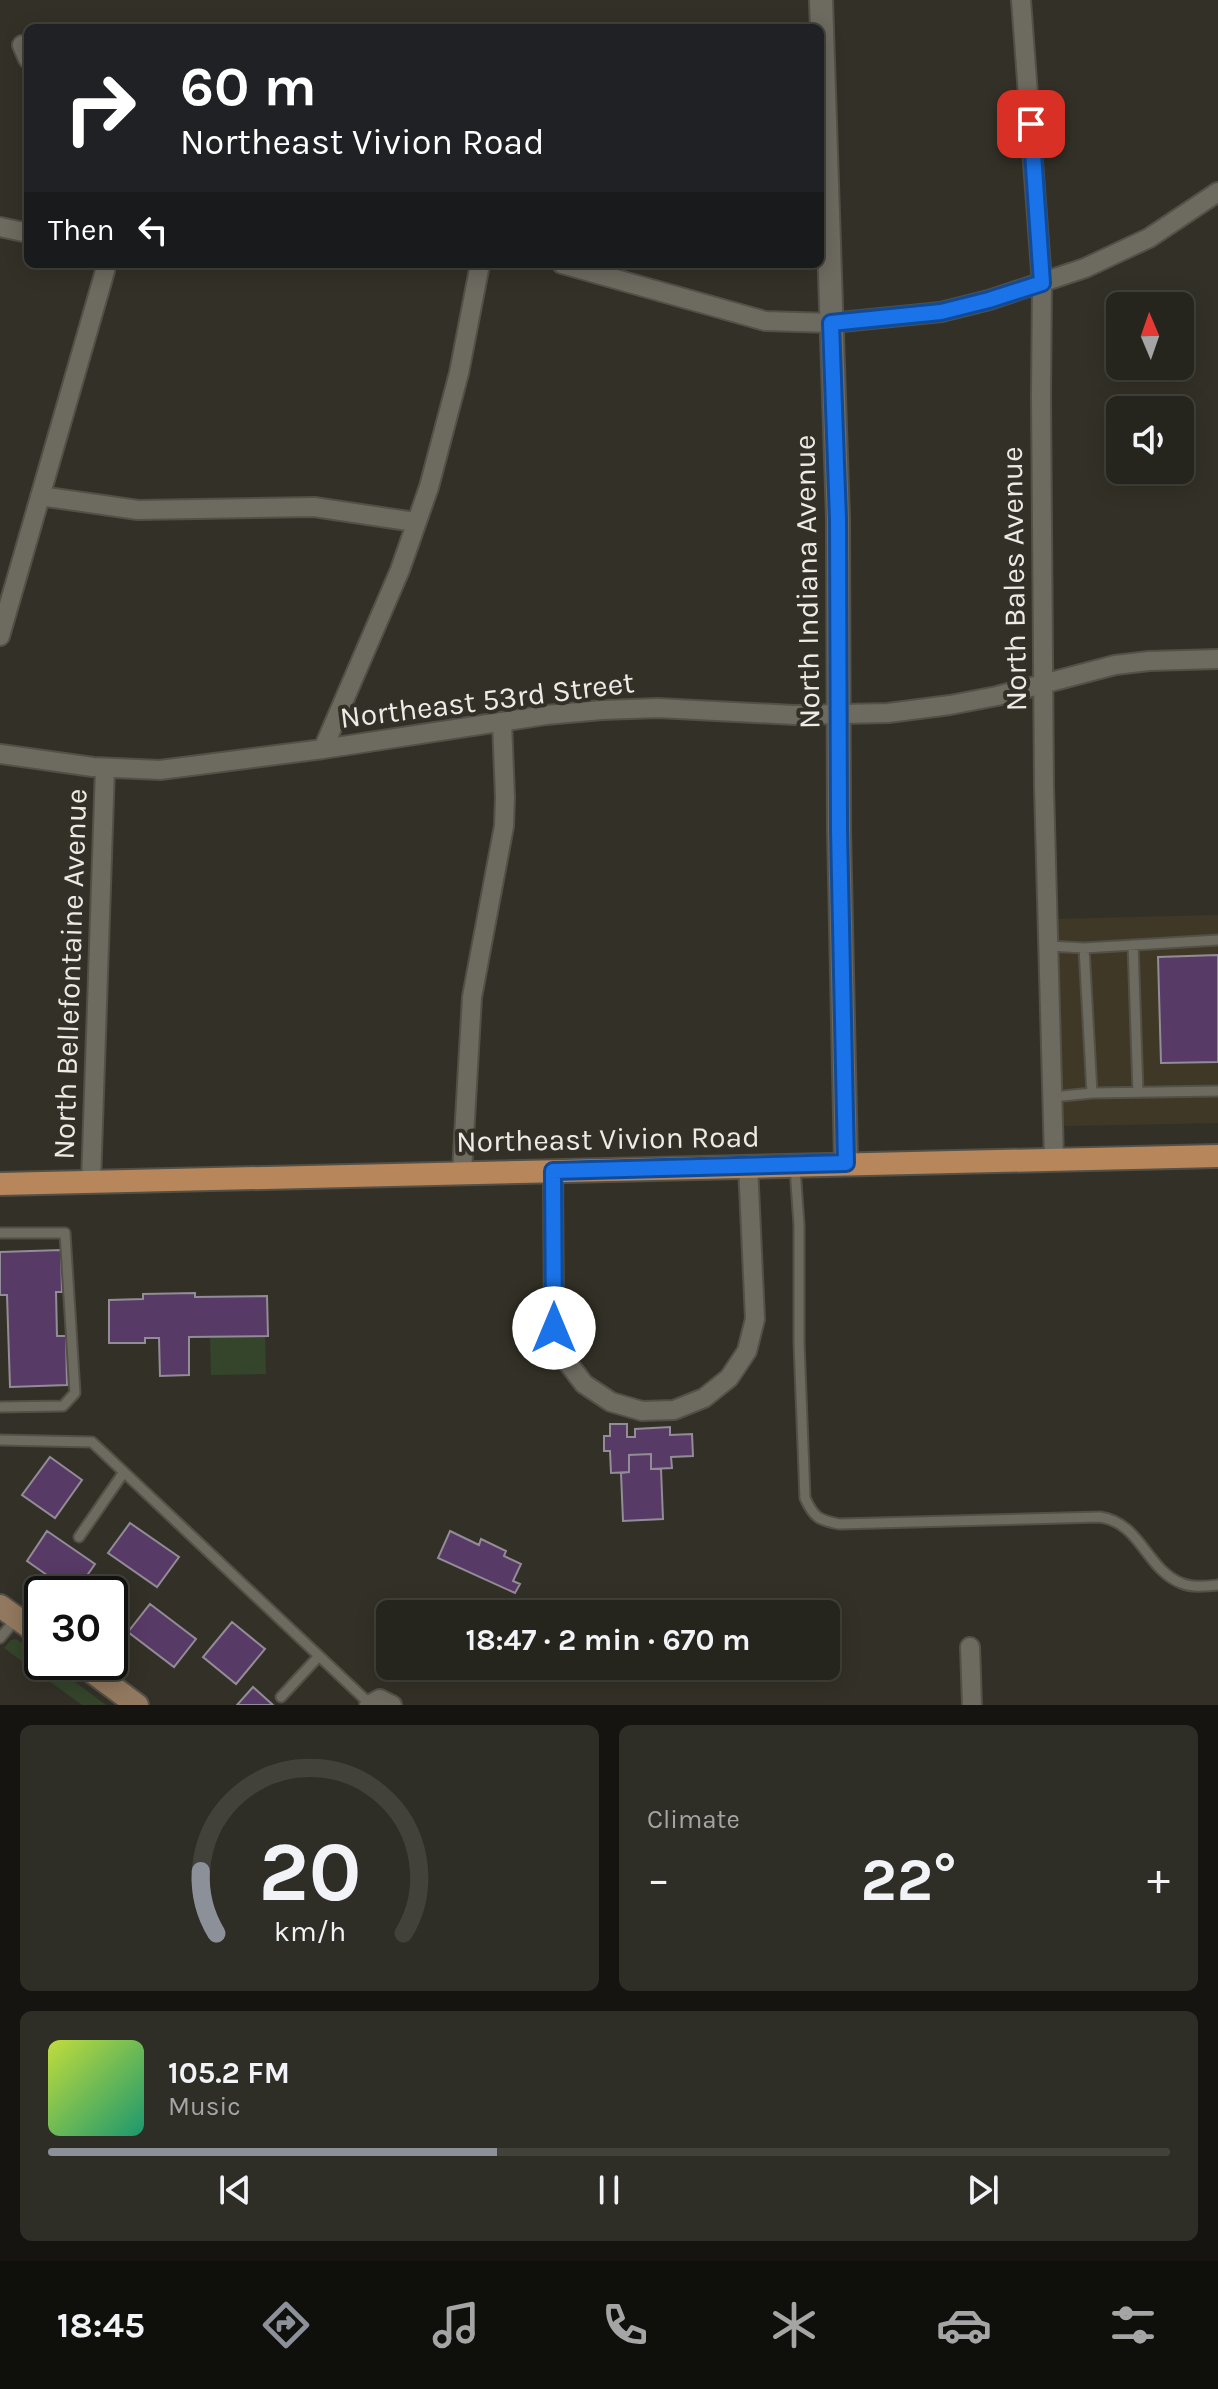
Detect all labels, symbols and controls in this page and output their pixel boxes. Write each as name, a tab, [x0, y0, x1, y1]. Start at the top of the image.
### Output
text: 60 m	[180, 54, 317, 119]
icon: right	[48, 56, 152, 160]
pin	[997, 90, 1065, 158]
icon: arrive	[1009, 102, 1053, 146]
text: Northeast Vivion Road	[180, 121, 545, 163]
icon: left	[131, 208, 175, 252]
text: Then	[48, 212, 115, 248]
north arrow	[1106, 292, 1194, 380]
map controls	[1106, 292, 1194, 484]
button: sound	[1106, 396, 1194, 484]
street label: North Indiana Avenue	[786, 434, 828, 730]
street label: North Bales Avenue	[994, 446, 1034, 712]
street label: Northeast 53rd Street	[338, 664, 636, 736]
street label: North Bellefontaine Avenue	[46, 788, 94, 1160]
street label: Northeast Vivion Road	[456, 1118, 760, 1160]
position arrow	[512, 1286, 596, 1370]
speed limit sign: 30	[24, 1576, 128, 1680]
text: 18:47 · 2 min · 670 m	[465, 1622, 751, 1658]
text: Climate	[647, 1804, 740, 1835]
text: 20	[258, 1824, 361, 1921]
text: 22°	[861, 1845, 956, 1915]
text: −	[647, 1854, 670, 1905]
text: +	[1147, 1854, 1170, 1905]
text: km/h	[273, 1915, 346, 1948]
text: 105.2 FM	[168, 2055, 290, 2091]
text: Music	[168, 2091, 241, 2122]
icon: previous	[213, 2168, 257, 2212]
icon: pause	[587, 2168, 631, 2212]
icon: next	[961, 2168, 1005, 2212]
icon: directions	[258, 2297, 314, 2353]
icon: music	[428, 2297, 484, 2353]
icon: phone	[597, 2297, 653, 2353]
icon: climate	[766, 2297, 822, 2353]
icon: car	[936, 2297, 992, 2353]
icon: filters	[1105, 2297, 1161, 2353]
text: 18:45	[57, 2304, 145, 2346]

